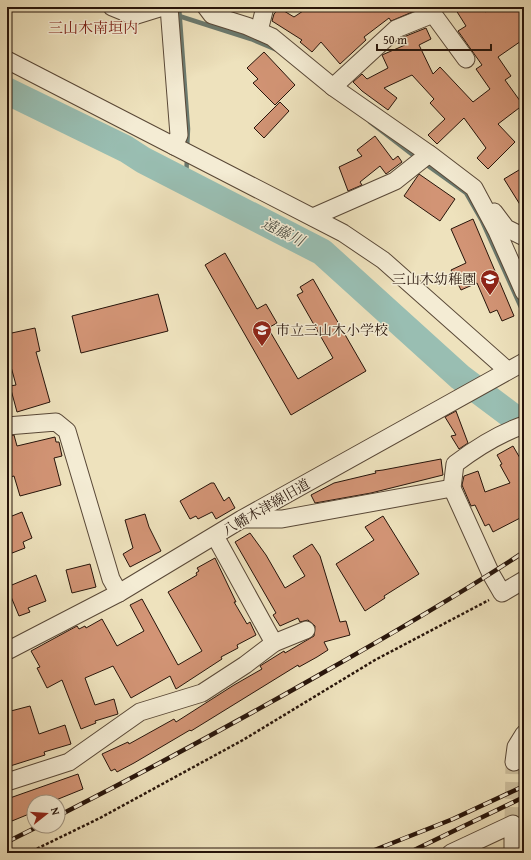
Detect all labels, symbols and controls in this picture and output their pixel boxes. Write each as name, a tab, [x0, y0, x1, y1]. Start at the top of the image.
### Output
district label: 三山木南垣内	[48, 17, 138, 38]
scale bar	[377, 26, 491, 52]
text: 50 m	[383, 31, 407, 48]
water label: 遠藤川	[258, 212, 310, 252]
school or university icon: 三山木幼稚園	[479, 268, 501, 296]
place label: 三山木幼稚園	[392, 269, 476, 289]
school or university icon: 市立三山木小学校	[251, 319, 273, 347]
place label: 市立三山木小学校	[276, 320, 388, 340]
street label: 八幡木津線旧道	[219, 474, 313, 540]
north arrow	[26, 794, 66, 834]
text: N	[47, 805, 64, 818]

